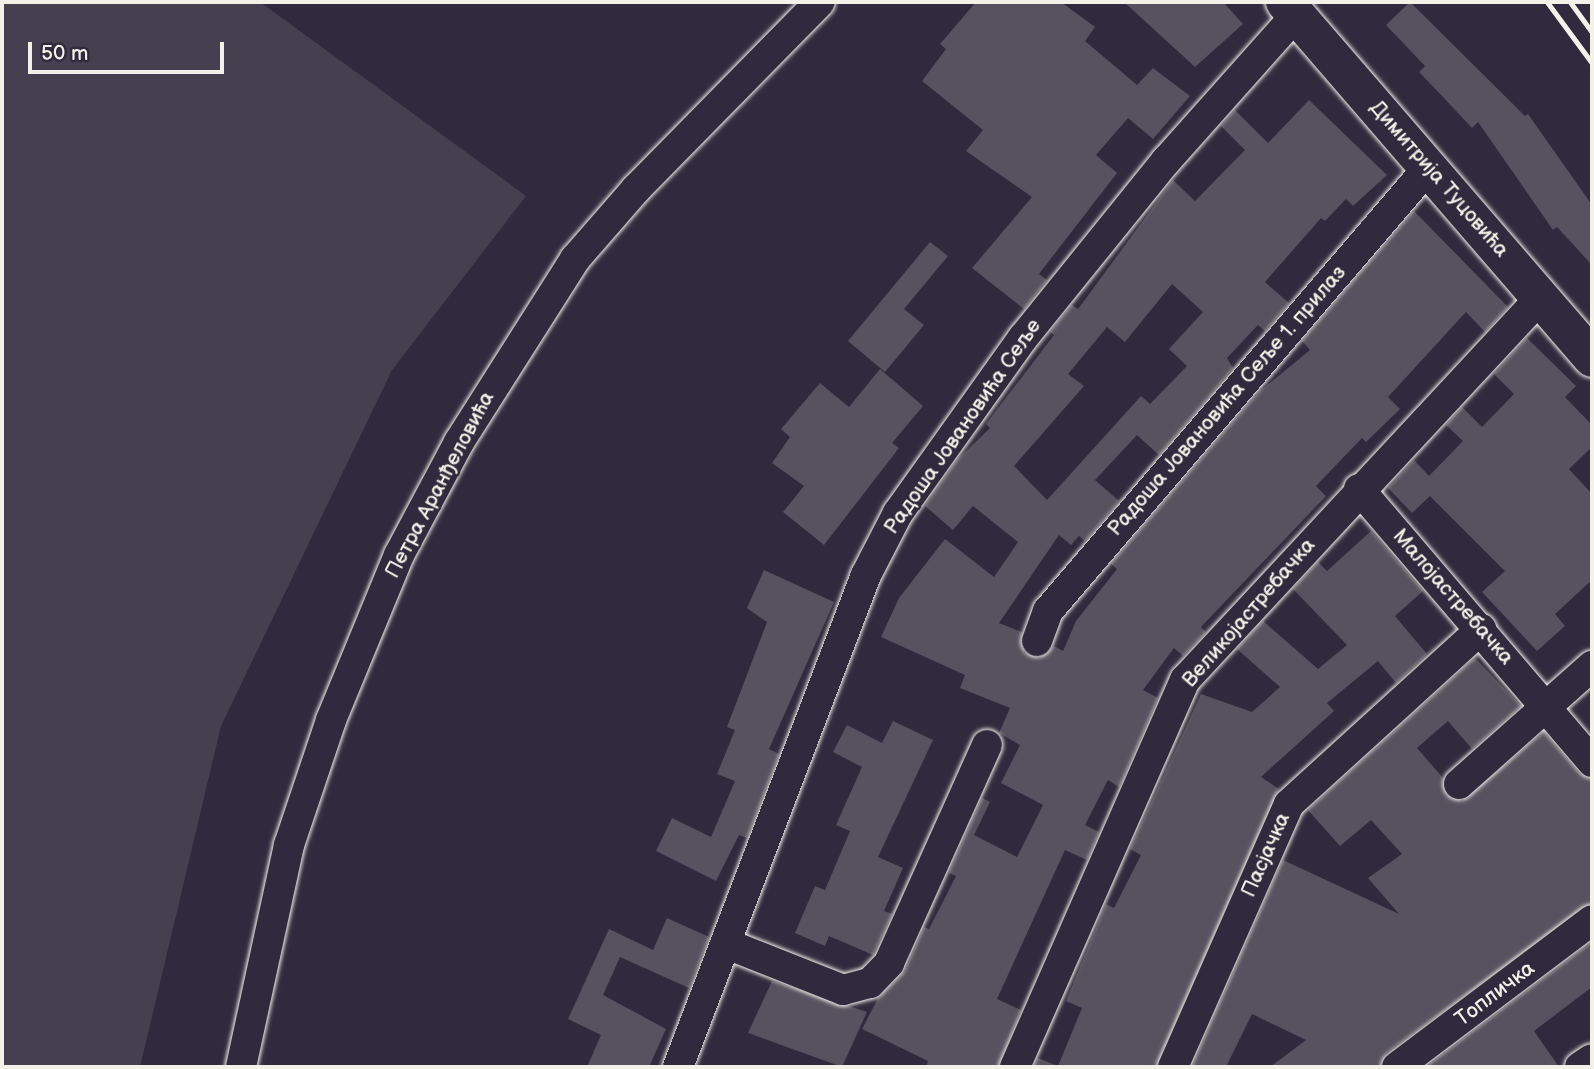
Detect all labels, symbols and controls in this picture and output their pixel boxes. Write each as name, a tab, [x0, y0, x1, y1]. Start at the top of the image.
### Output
scale bar	[32, 28, 228, 72]
text: 50 m	[41, 41, 88, 66]
street label: Димитрија Туцовића	[1364, 96, 1514, 262]
street label: Радоша Јовановића Сеље 1. прилаз	[1102, 260, 1352, 542]
street label: Радоша Јовановића Сеље	[879, 315, 1047, 539]
street label: Петра Аранђеловића	[380, 387, 500, 583]
street label: Малојастребачка	[1387, 524, 1519, 670]
street label: Великојастребачка	[1177, 533, 1321, 693]
street label: Пасјачка	[1236, 809, 1296, 901]
street label: Топличка	[1450, 956, 1540, 1032]

